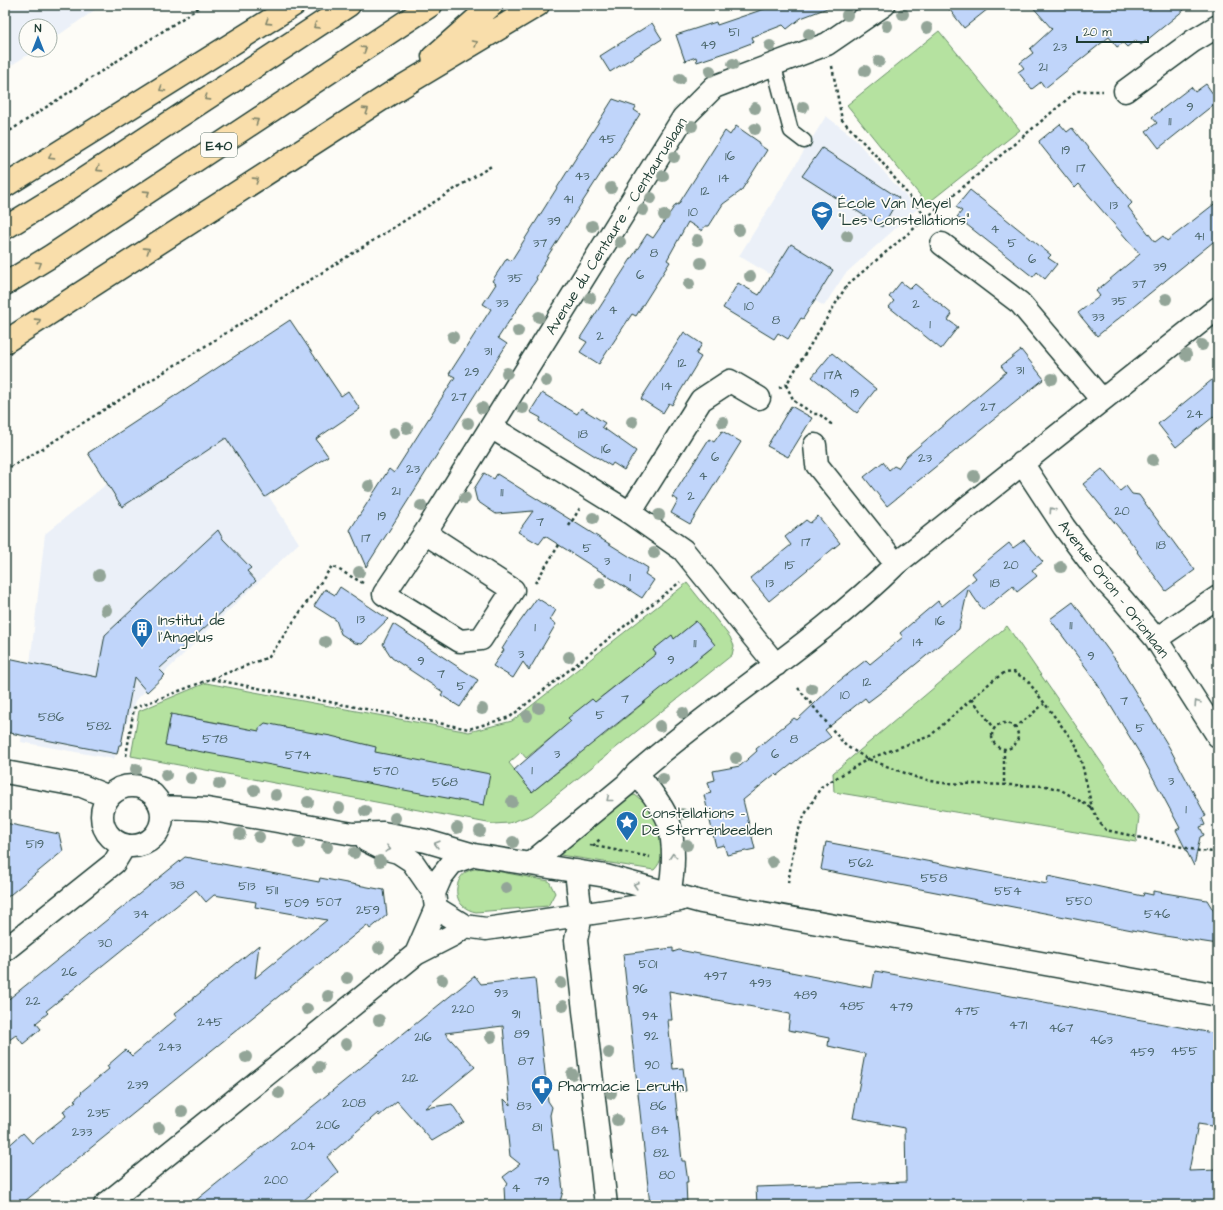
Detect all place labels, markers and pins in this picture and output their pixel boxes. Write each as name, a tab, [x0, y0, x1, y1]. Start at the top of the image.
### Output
place label: École Van Meyel "Les Constellations"	[838, 193, 970, 231]
school or university icon: École Van Meyel "Les Constellations"	[809, 199, 835, 232]
place label: Institut de l'Angelus	[158, 610, 225, 649]
building icon: Institut de l'Angelus	[129, 616, 155, 649]
place label: Constellations - De Sterrenbeelden	[642, 803, 773, 841]
place icon: Constellations - De Sterrenbeelden	[614, 809, 640, 842]
pharmacy icon: Pharmacie Leruth	[529, 1073, 555, 1106]
place label: Pharmacie Leruth	[558, 1076, 685, 1097]

